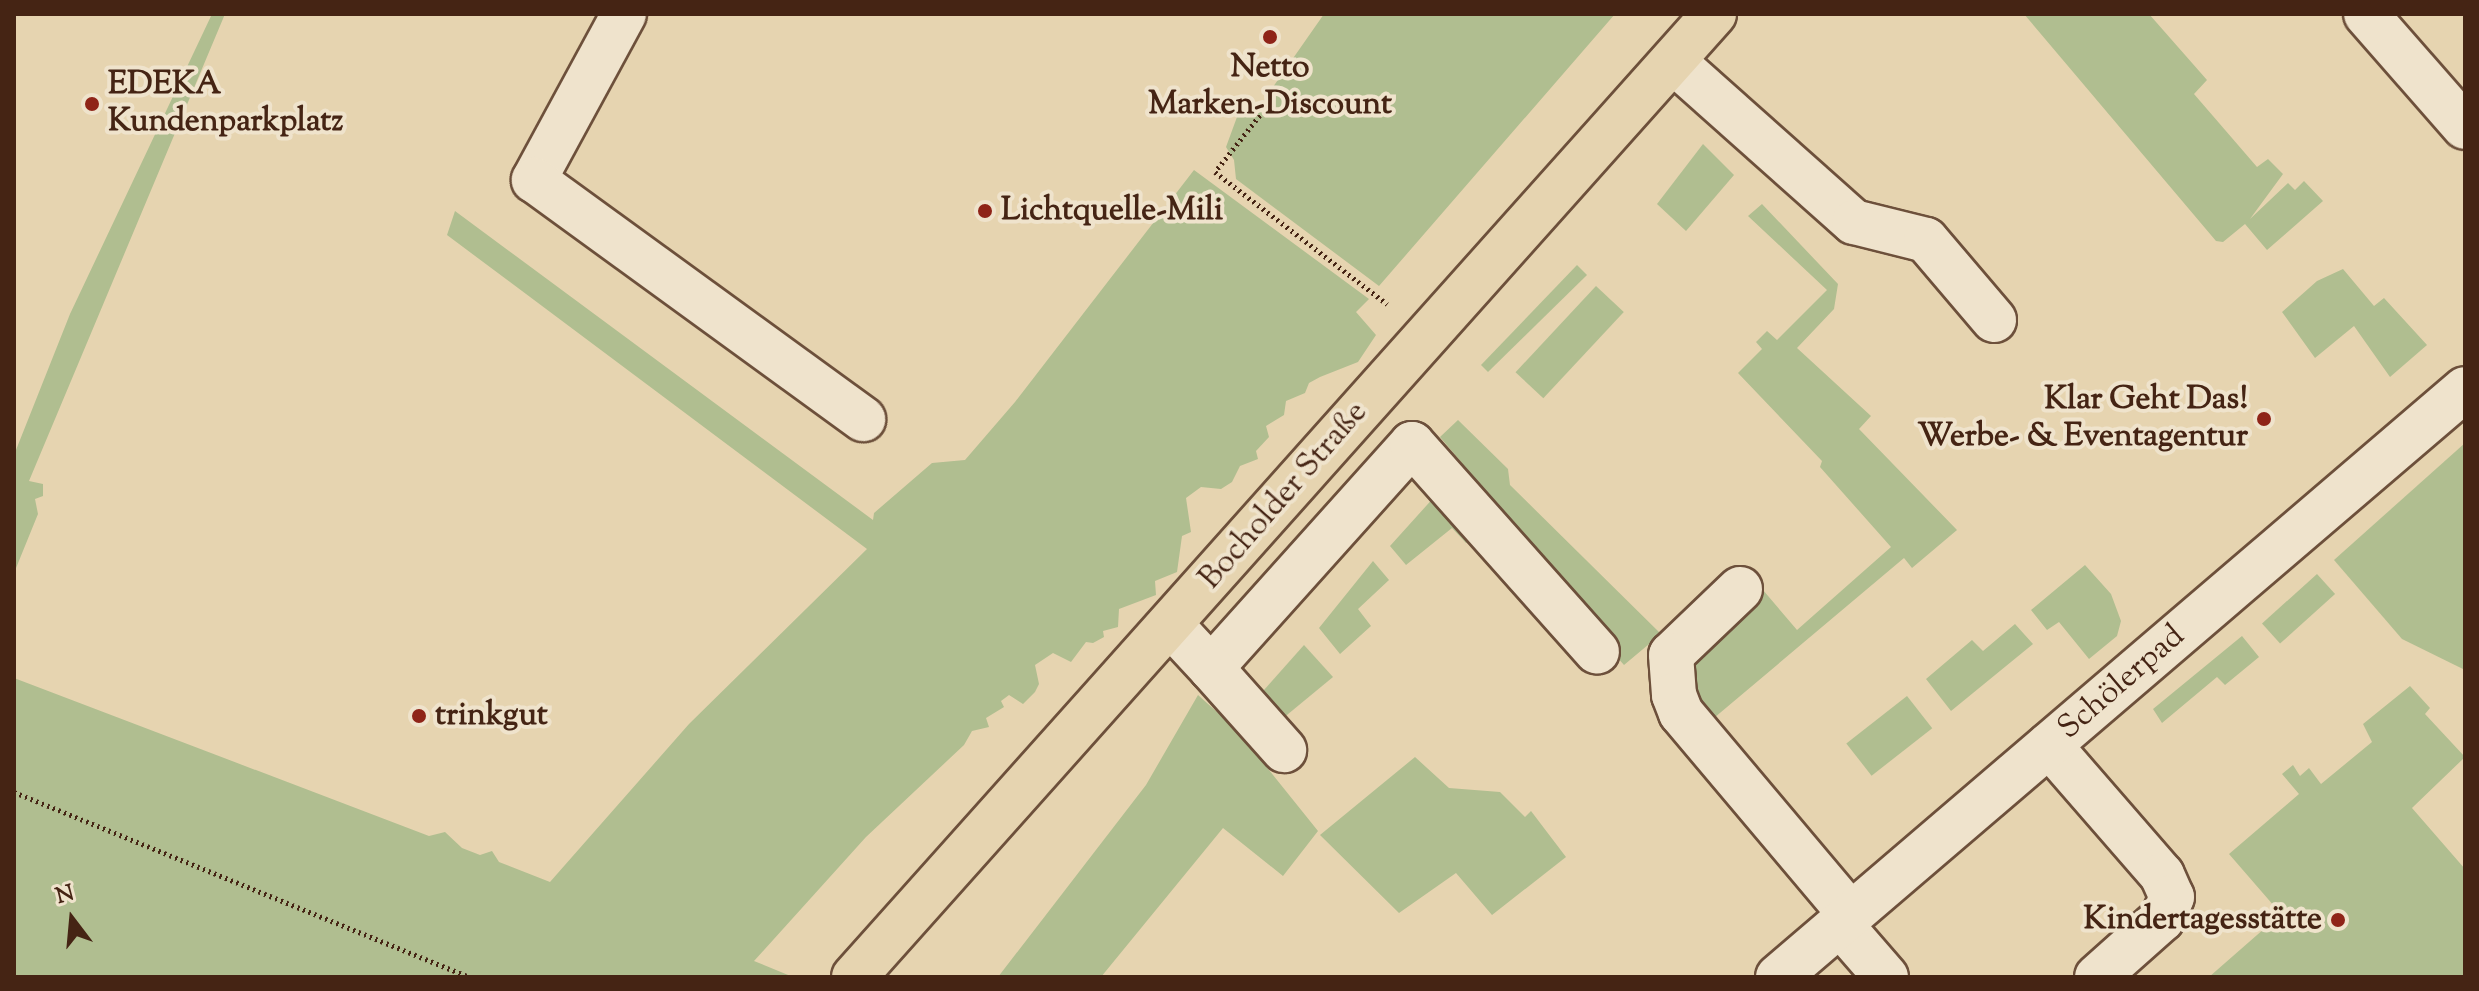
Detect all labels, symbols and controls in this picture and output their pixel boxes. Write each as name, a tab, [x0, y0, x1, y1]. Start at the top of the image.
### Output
marker: Netto Marken-Discount	[1261, 28, 1279, 46]
place label: Netto Marken-Discount	[1148, 50, 1392, 125]
place label: EDEKA Kundenparkplatz	[108, 67, 343, 142]
marker: EDEKA Kundenparkplatz	[83, 95, 101, 113]
place label: Lichtquelle-Mili	[1001, 192, 1223, 230]
marker: Lichtquelle-Mili	[976, 202, 994, 220]
place label: Klar Geht Das! Werbe- & Eventagentur	[1918, 382, 2248, 457]
street label: Bocholder Straße	[1192, 394, 1376, 598]
marker: Klar Geht Das! Werbe- & Eventagentur	[2255, 410, 2273, 428]
street label: Schölerpad	[2051, 618, 2193, 748]
place label: trinkgut	[435, 697, 548, 735]
marker: trinkgut	[410, 707, 428, 725]
text: N	[53, 878, 78, 914]
north arrow	[32, 879, 112, 959]
place label: Kindertagesstätte	[2084, 901, 2322, 939]
marker: Kindertagesstätte	[2329, 911, 2347, 929]

